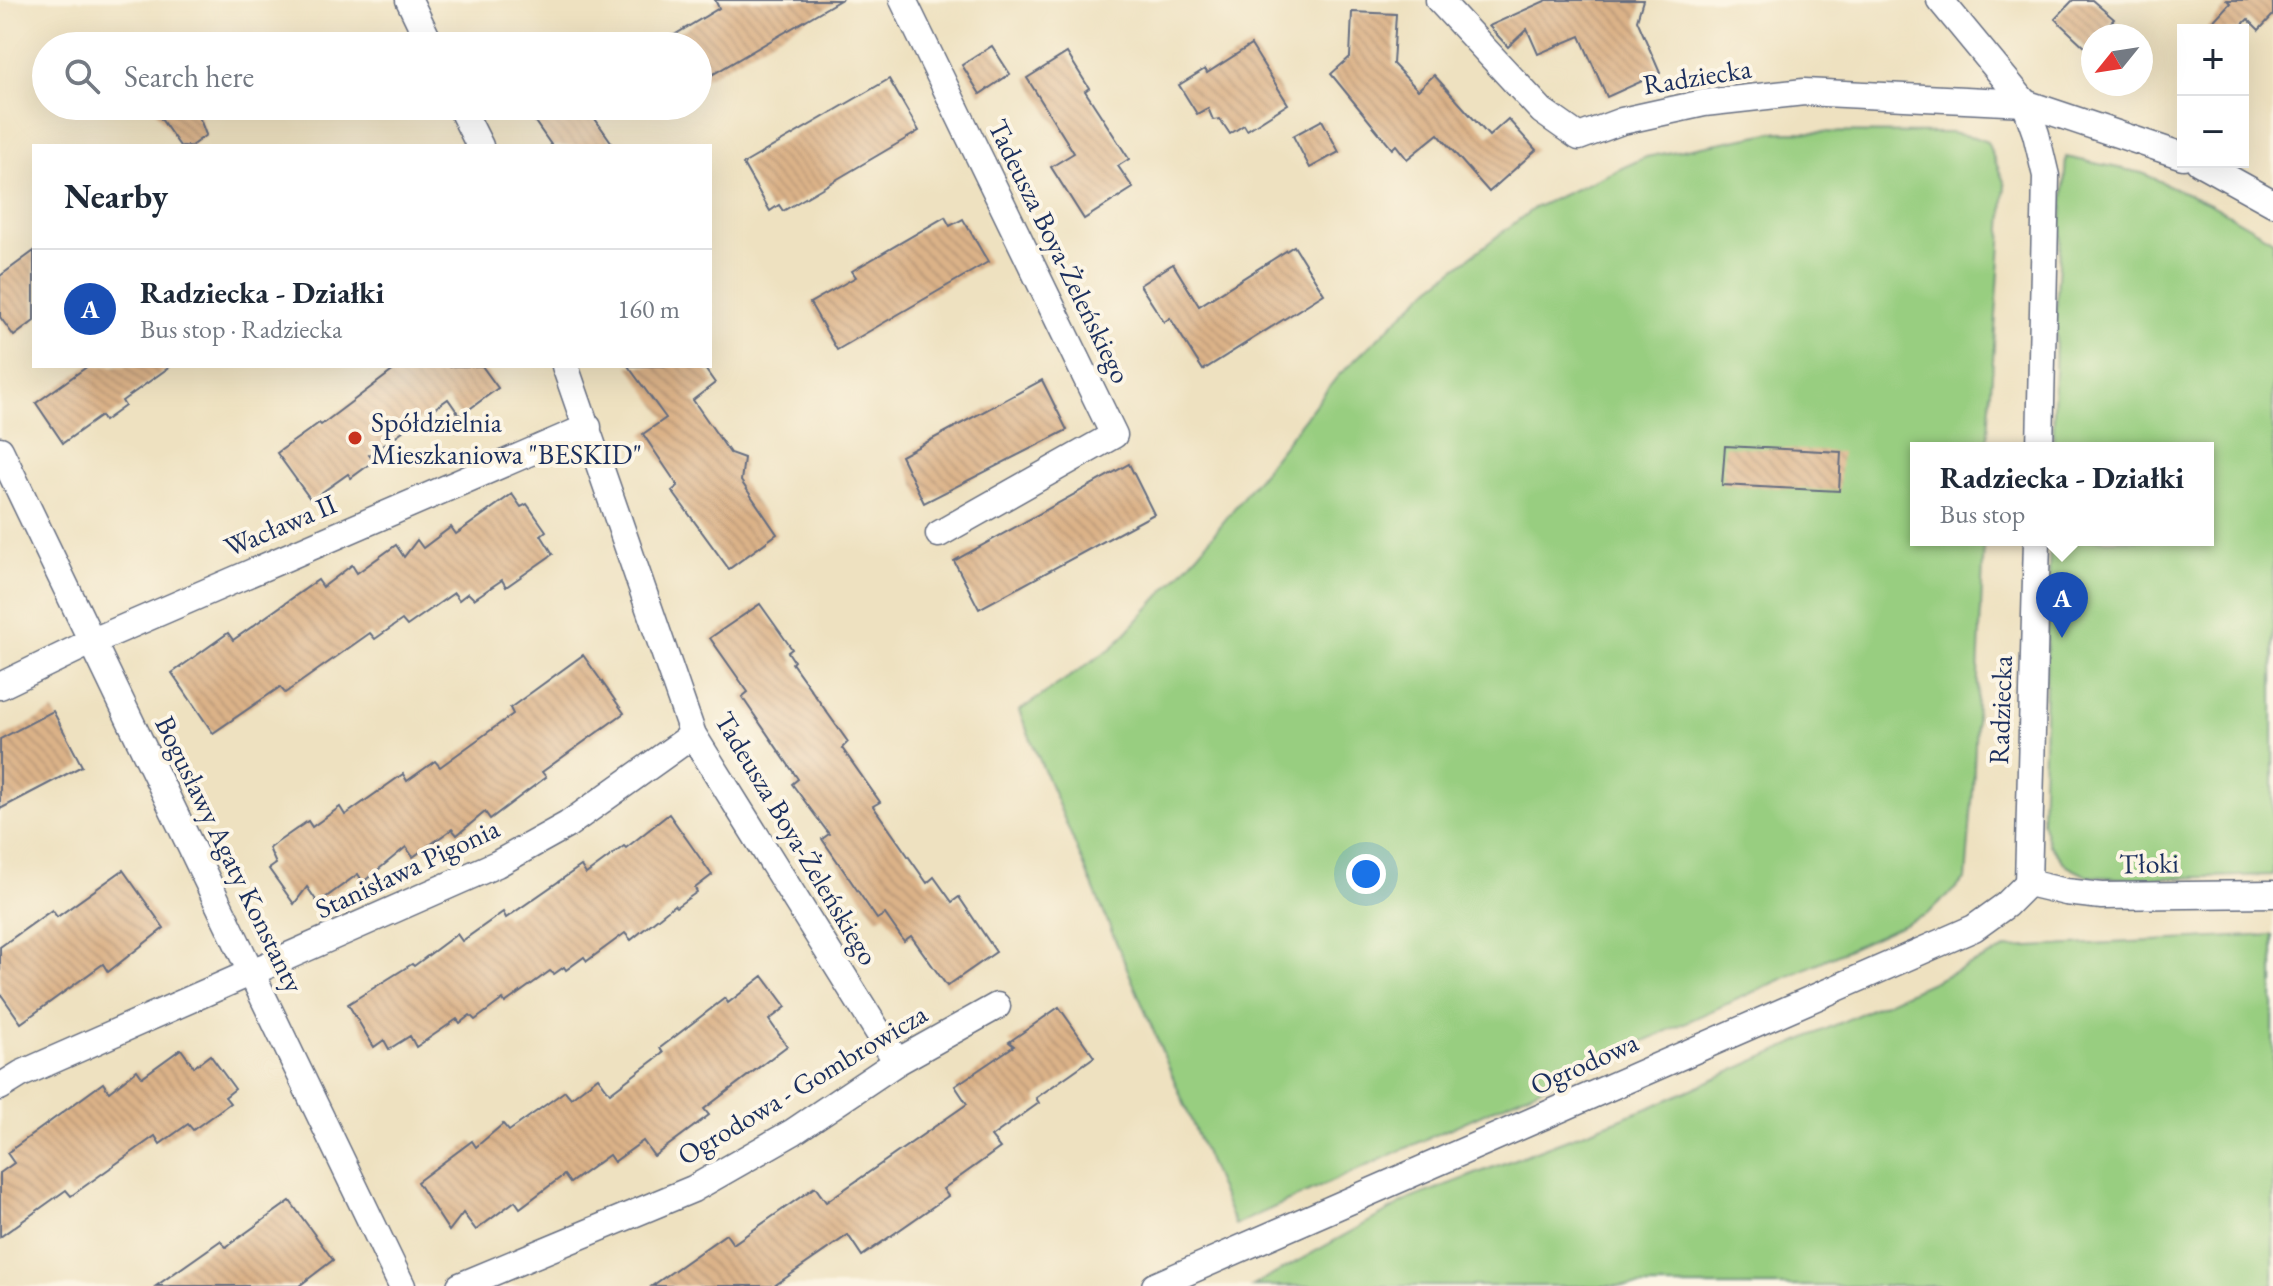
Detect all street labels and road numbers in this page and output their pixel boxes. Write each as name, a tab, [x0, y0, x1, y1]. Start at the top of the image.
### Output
street label: Radziecka	[1640, 50, 1754, 102]
street label: Tadeusza Boya-Żeleńskiego	[980, 113, 1140, 389]
street label: Wacława II	[218, 485, 342, 565]
street label: Radziecka	[1980, 654, 2020, 765]
street label: Tadeusza Boya-Żeleńskiego	[707, 705, 887, 971]
street label: Bogusławy Agaty Konstanty	[147, 710, 313, 999]
street label: Stanisława Pigonia	[309, 809, 505, 926]
street label: Tłoki	[2119, 844, 2179, 882]
street label: Ogrodowa - Gombrowicza	[671, 995, 934, 1173]
street label: Ogrodowa	[1524, 1023, 1644, 1103]

